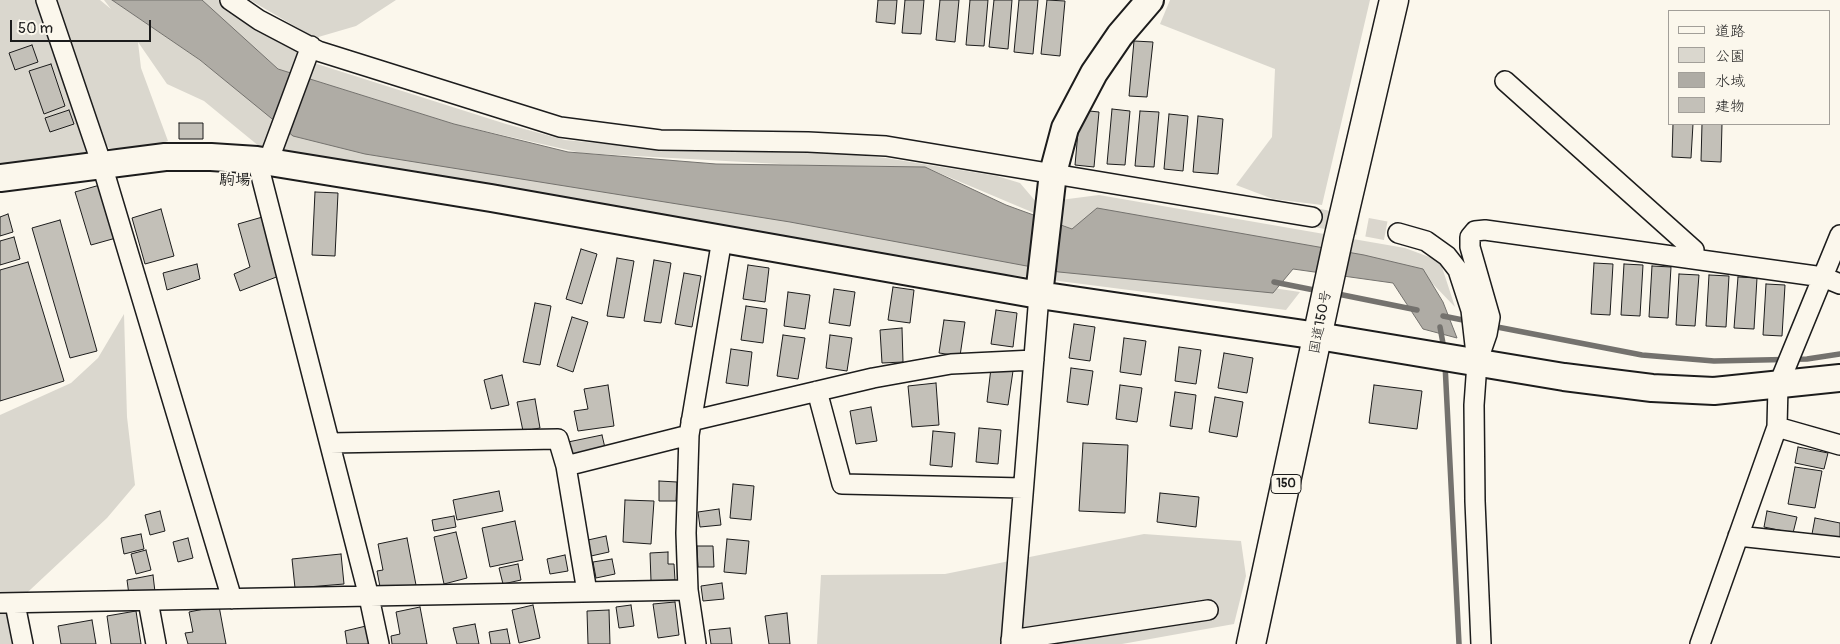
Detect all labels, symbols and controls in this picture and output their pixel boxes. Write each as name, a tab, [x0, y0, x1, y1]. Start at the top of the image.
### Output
scale bar	[12, 10, 154, 42]
legend	[1668, 10, 1830, 125]
text: 50 m	[18, 19, 53, 38]
text: 道路	[1715, 22, 1745, 41]
text: 公園	[1715, 47, 1745, 66]
text: 水域	[1715, 72, 1745, 91]
text: 建物	[1715, 97, 1745, 116]
district label: 駒場	[219, 171, 251, 191]
street label: 国道150号	[1307, 289, 1335, 355]
road number: 150	[1271, 474, 1301, 494]

